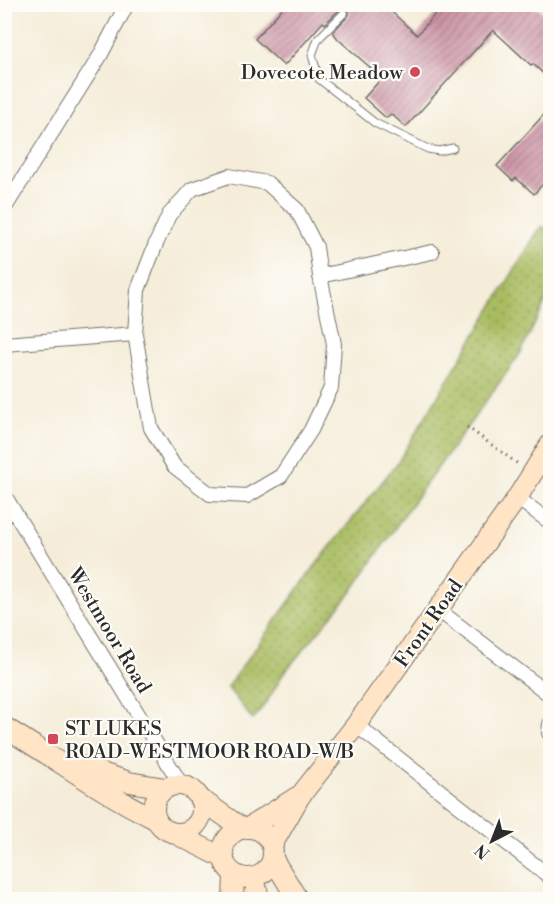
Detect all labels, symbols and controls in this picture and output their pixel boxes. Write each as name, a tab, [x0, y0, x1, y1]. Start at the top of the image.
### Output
place label: Dovecote Meadow	[241, 61, 404, 86]
marker: Dovecote Meadow	[408, 65, 422, 79]
street label: Westmoor Road	[61, 563, 156, 699]
street label: Front Road	[390, 574, 469, 673]
place label: ST LUKES ROAD-WESTMOOR ROAD-W/B	[65, 717, 354, 765]
marker: ST LUKES ROAD-WESTMOOR ROAD-W/B	[46, 732, 60, 746]
north arrow	[462, 811, 522, 871]
text: N	[471, 840, 494, 863]

